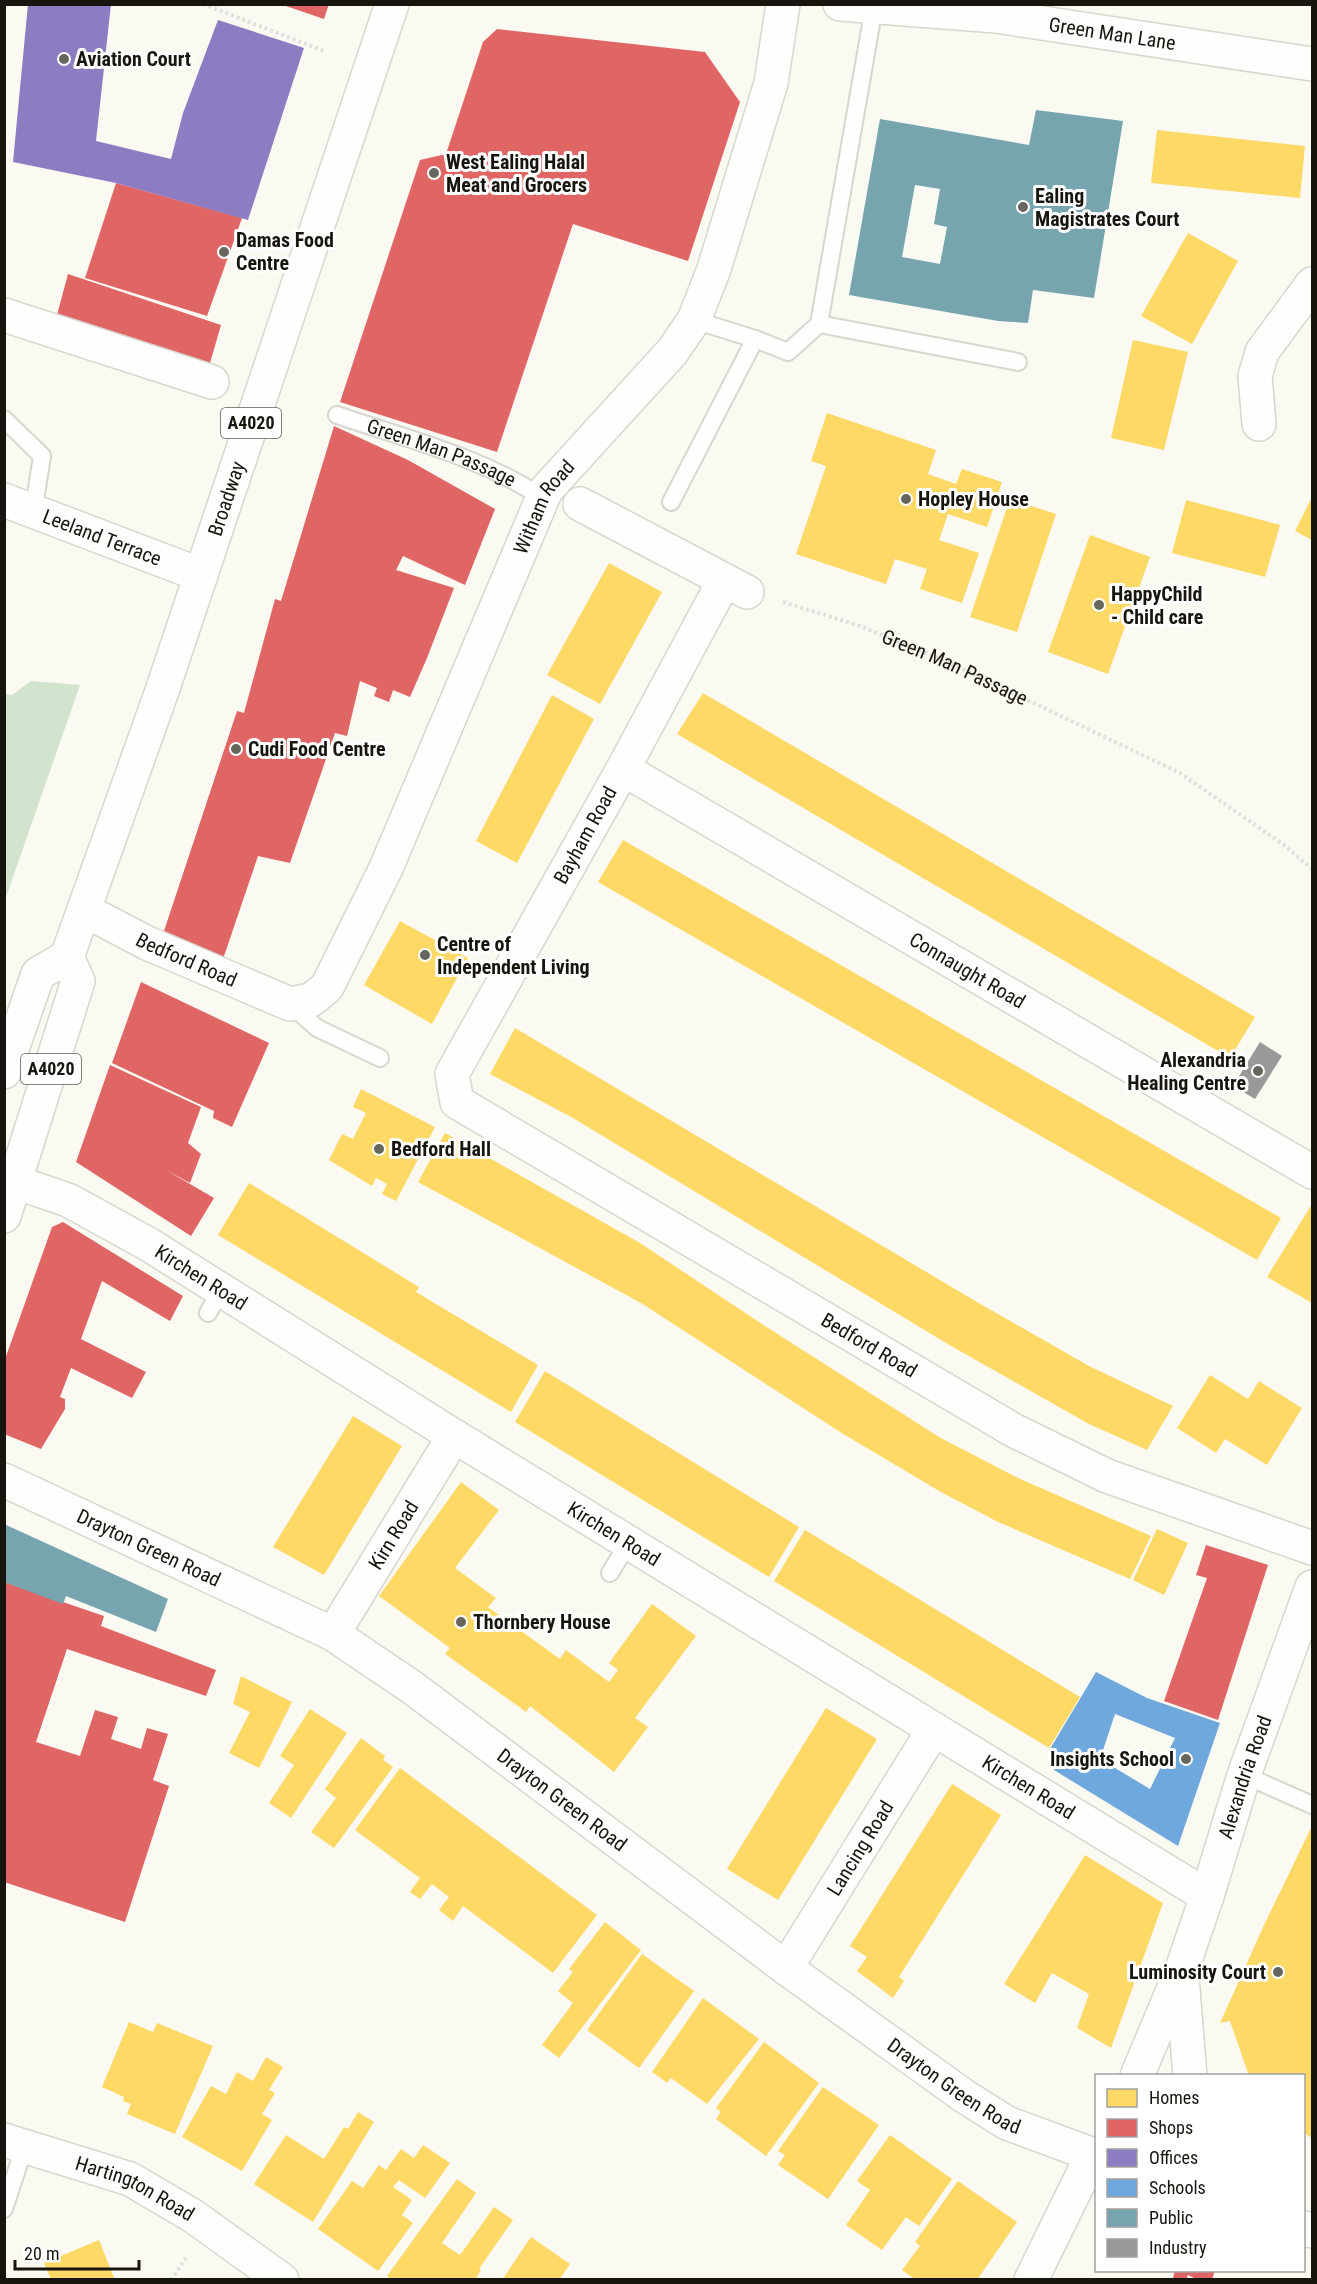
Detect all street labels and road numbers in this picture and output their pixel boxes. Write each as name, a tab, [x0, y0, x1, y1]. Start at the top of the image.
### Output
street label: Green Man Lane	[1047, 12, 1177, 55]
road number: A4020	[221, 408, 281, 438]
street label: Green Man Passage	[364, 414, 520, 492]
street label: Witham Road	[508, 455, 580, 558]
street label: Broadway	[203, 458, 250, 539]
street label: Leeland Terrace	[39, 504, 165, 571]
street label: Green Man Passage	[878, 624, 1032, 710]
street label: Bayham Road	[548, 782, 622, 888]
street label: Bedford Road	[132, 927, 240, 992]
street label: Connaught Road	[905, 927, 1030, 1014]
road number: A4020	[21, 1054, 81, 1084]
street label: Kirchen Road	[151, 1239, 252, 1315]
street label: Bedford Road	[817, 1308, 921, 1383]
street label: Kirn Road	[363, 1496, 424, 1574]
street label: Kirchen Road	[563, 1496, 665, 1571]
street label: Drayton Green Road	[73, 1504, 225, 1592]
street label: Alexandria Road	[1213, 1712, 1277, 1842]
street label: Drayton Green Road	[492, 1743, 631, 1856]
street label: Kirchen Road	[978, 1750, 1079, 1824]
street label: Lancing Road	[822, 1796, 899, 1900]
street label: Drayton Green Road	[883, 2033, 1024, 2139]
street label: Hartington Road	[73, 2151, 199, 2226]

